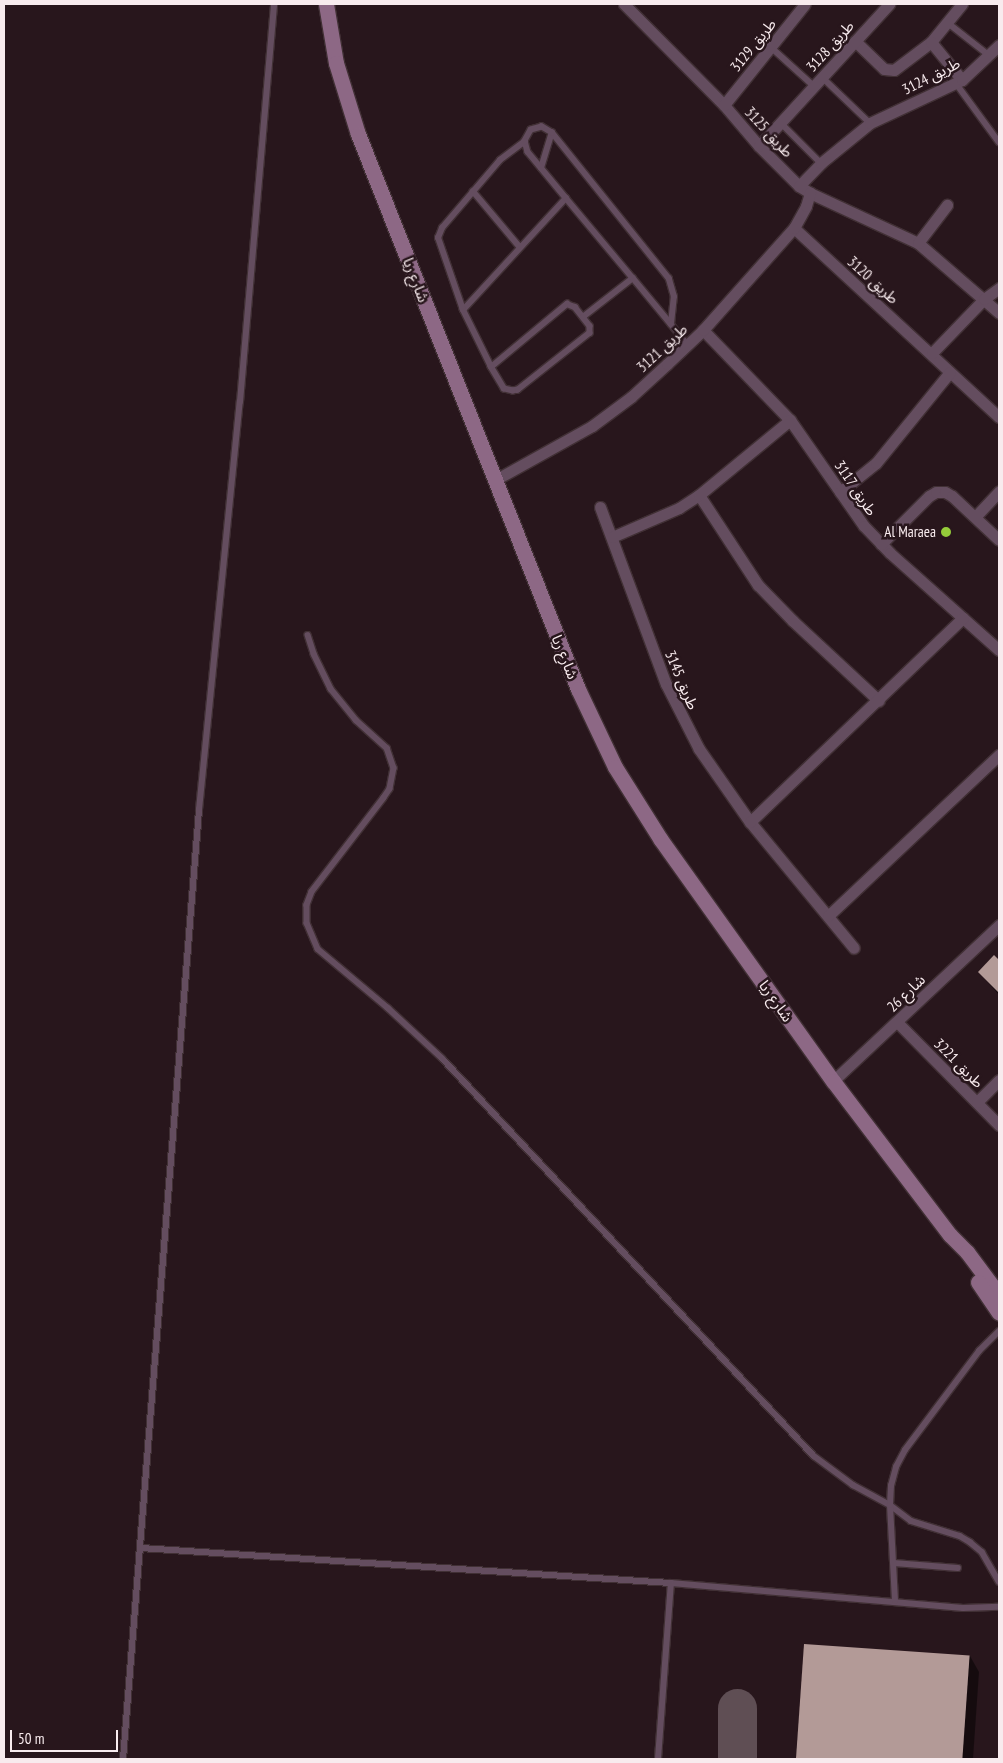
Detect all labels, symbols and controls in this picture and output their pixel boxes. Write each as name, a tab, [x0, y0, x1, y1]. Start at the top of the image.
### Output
street label: طريق 3129	[726, 15, 780, 75]
street label: طريق 3128	[802, 17, 858, 75]
street label: طريق 3124	[899, 54, 963, 98]
street label: طريق 3125	[741, 103, 797, 161]
street label: طريق 3120	[844, 252, 902, 308]
street label: شارع ريا	[399, 255, 433, 305]
street label: طريق 3121	[633, 320, 691, 376]
street label: طريق 3117	[831, 457, 881, 519]
place label: Al Maraea	[884, 523, 936, 541]
marker: Al Maraea	[940, 526, 952, 538]
street label: شارع ريا	[548, 632, 582, 682]
street label: طريق 3145	[662, 648, 702, 712]
street label: شارع 26	[883, 971, 929, 1015]
street label: شارع ريا	[755, 977, 797, 1025]
street label: طريق 3221	[931, 1035, 987, 1091]
scale bar	[12, 1720, 120, 1752]
text: 50 m	[18, 1729, 44, 1748]

